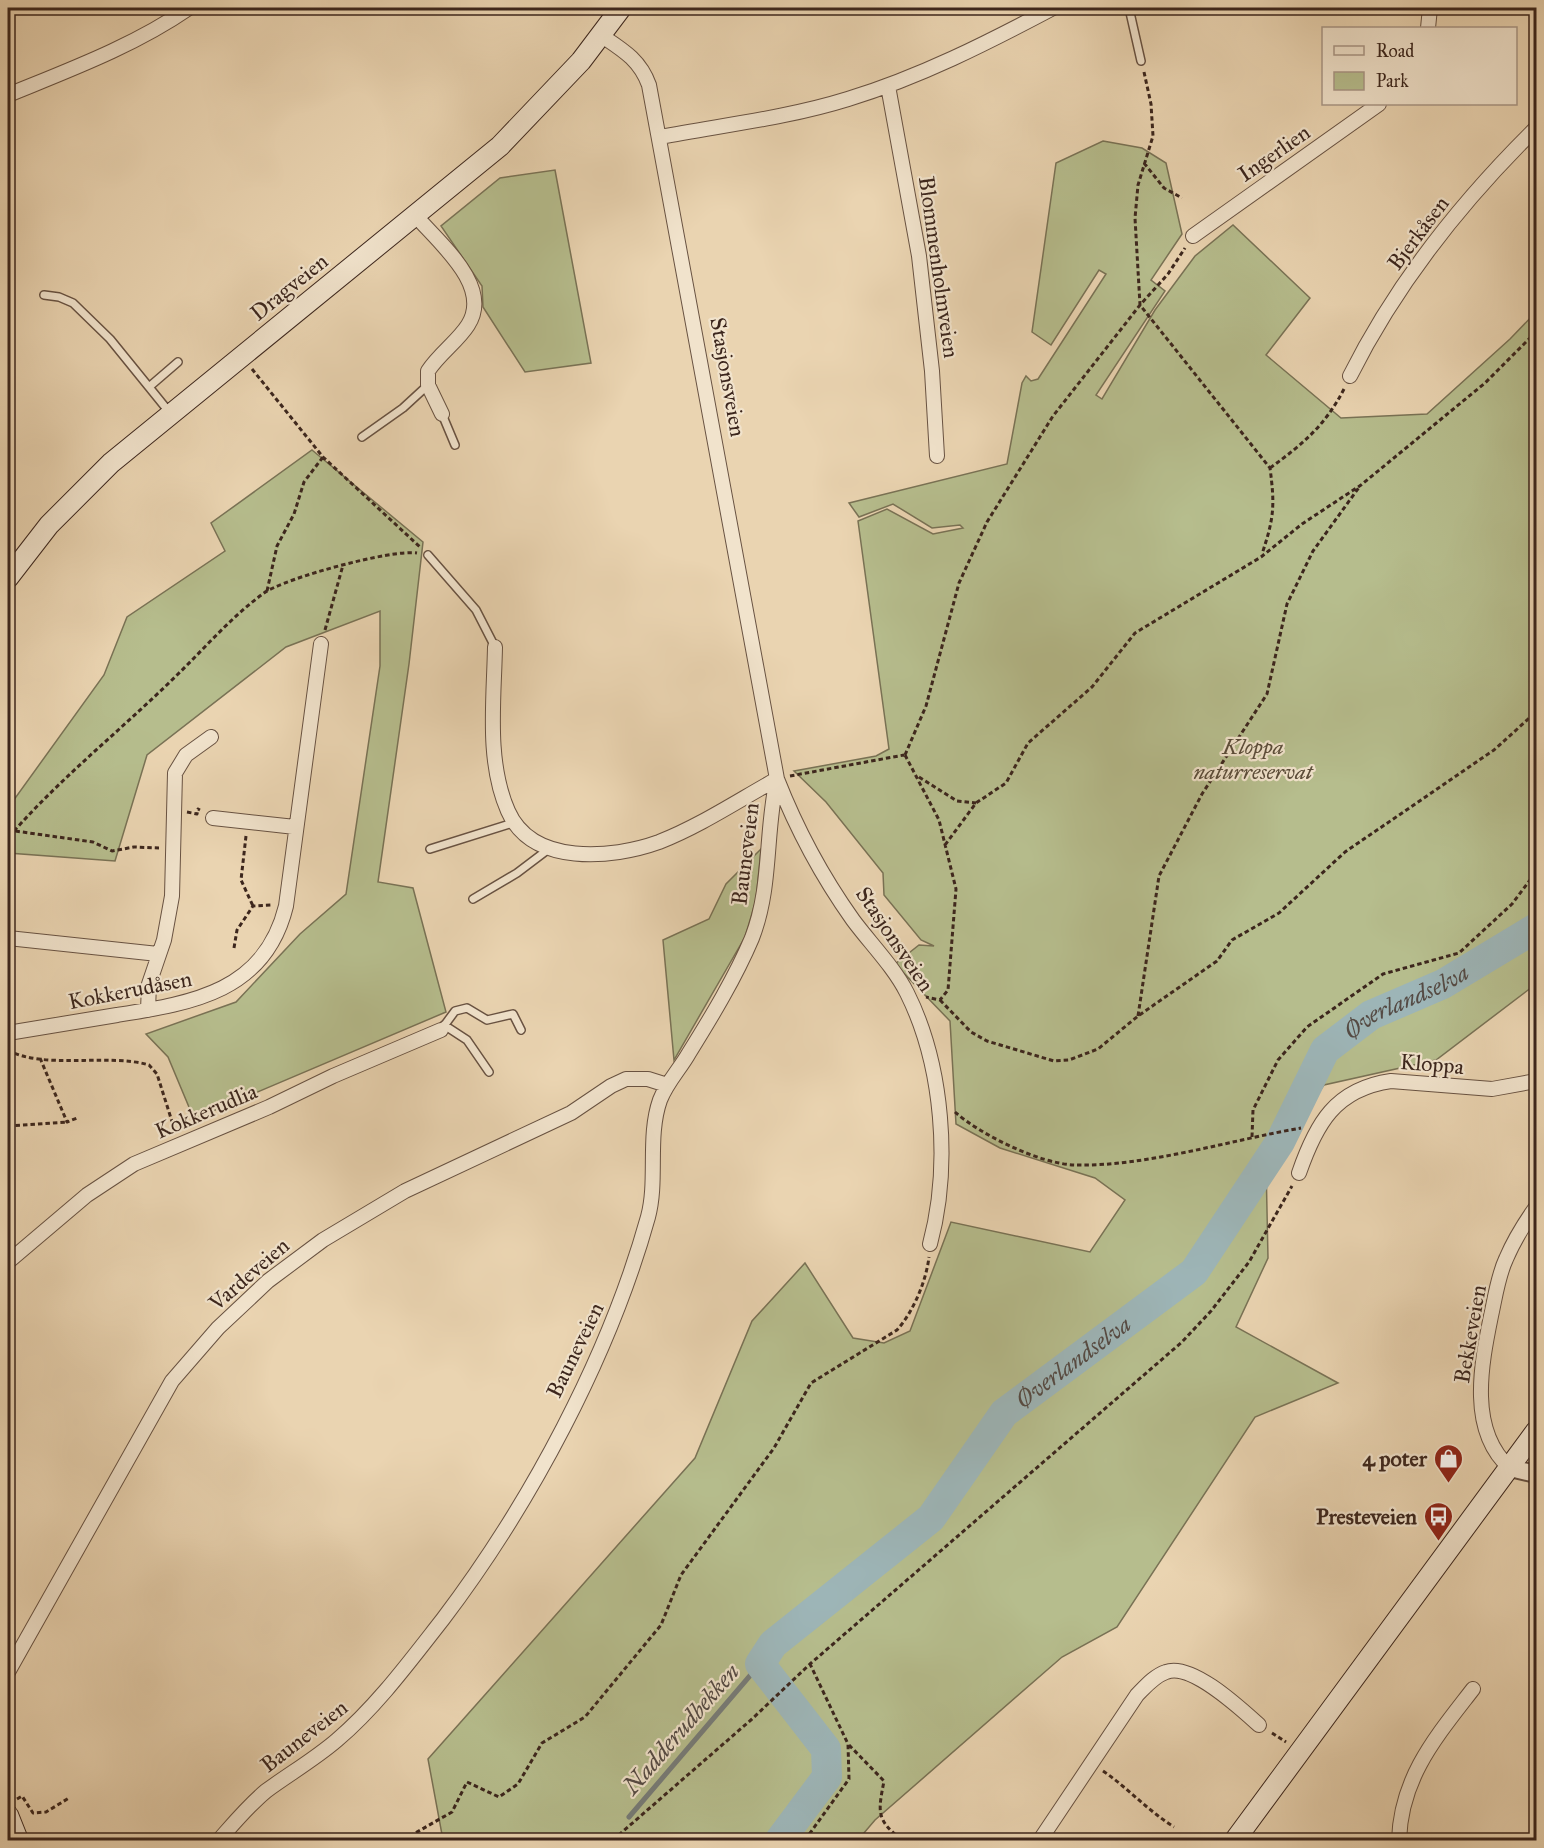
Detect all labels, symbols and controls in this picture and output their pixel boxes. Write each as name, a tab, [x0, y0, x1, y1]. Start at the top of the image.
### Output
legend	[1322, 27, 1517, 105]
text: Road	[1376, 40, 1414, 62]
text: Park	[1376, 70, 1409, 92]
street label: Ingerlien	[1233, 118, 1315, 188]
street label: Blommenholmveien	[913, 174, 965, 360]
street label: Bjerkåsen	[1381, 191, 1455, 275]
street label: Dragveien	[245, 247, 333, 326]
street label: Stasjonsveien	[704, 315, 752, 439]
park label: Kloppa naturreservat	[1193, 733, 1314, 785]
street label: Bauneveien	[725, 801, 765, 907]
street label: Stasjonsveien	[850, 881, 940, 997]
water label: Øverlandselva	[1337, 957, 1474, 1046]
street label: Kokkerudåsen	[66, 965, 194, 1015]
street label: Kloppa	[1399, 1048, 1466, 1080]
street label: Kokkerudlia	[151, 1077, 262, 1145]
street label: Vardeveien	[203, 1232, 295, 1317]
street label: Bekkeveien	[1448, 1283, 1492, 1385]
street label: Bauneveien	[540, 1298, 610, 1402]
water label: Øverlandselva	[1009, 1309, 1137, 1415]
shop icon: 4 poter	[1432, 1442, 1464, 1484]
place label: 4 poter	[1363, 1445, 1428, 1472]
bus stop icon: Presteveien	[1422, 1500, 1454, 1542]
place label: Presteveien	[1316, 1503, 1417, 1530]
water label: Nadderudbekken	[615, 1657, 746, 1802]
street label: Bauneveien	[255, 1694, 353, 1778]

